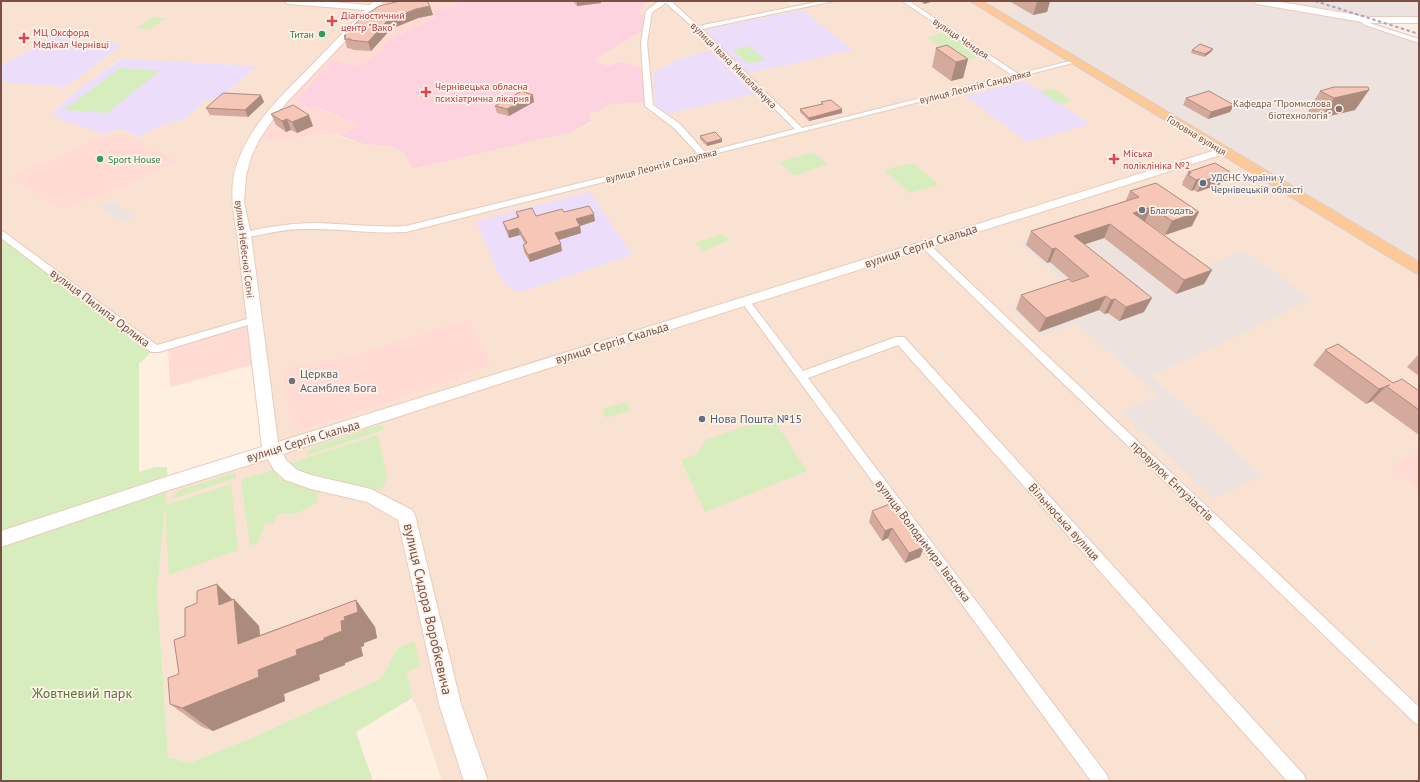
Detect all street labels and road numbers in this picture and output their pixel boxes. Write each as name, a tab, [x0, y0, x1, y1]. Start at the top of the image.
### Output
street label: вулиця Чендея	[930, 15, 991, 62]
street label: вулиця Івана Миколайчука	[688, 19, 780, 111]
street label: вулиця Леонтія Сандуляка	[918, 66, 1032, 107]
street label: Головна вулиця	[1165, 113, 1229, 158]
street label: вулиця Леонтія Сандуляка	[604, 145, 718, 186]
street label: вулиця Небесної Сотні	[232, 199, 257, 299]
street label: вулиця Сергія Скальда	[863, 220, 979, 271]
street label: вулиця Пилипа Орлика	[47, 265, 153, 350]
street label: вулиця Сергія Скальда	[553, 318, 670, 367]
street label: вулиця Сергія Скальда	[244, 416, 361, 465]
street label: провулок Ентузіастів	[1128, 437, 1217, 524]
street label: вулиця Володимира Івасюка	[872, 477, 974, 605]
street label: Вільнюська вулиця	[1026, 480, 1103, 564]
street label: вулиця Сидора Воробкевича	[400, 522, 457, 697]

